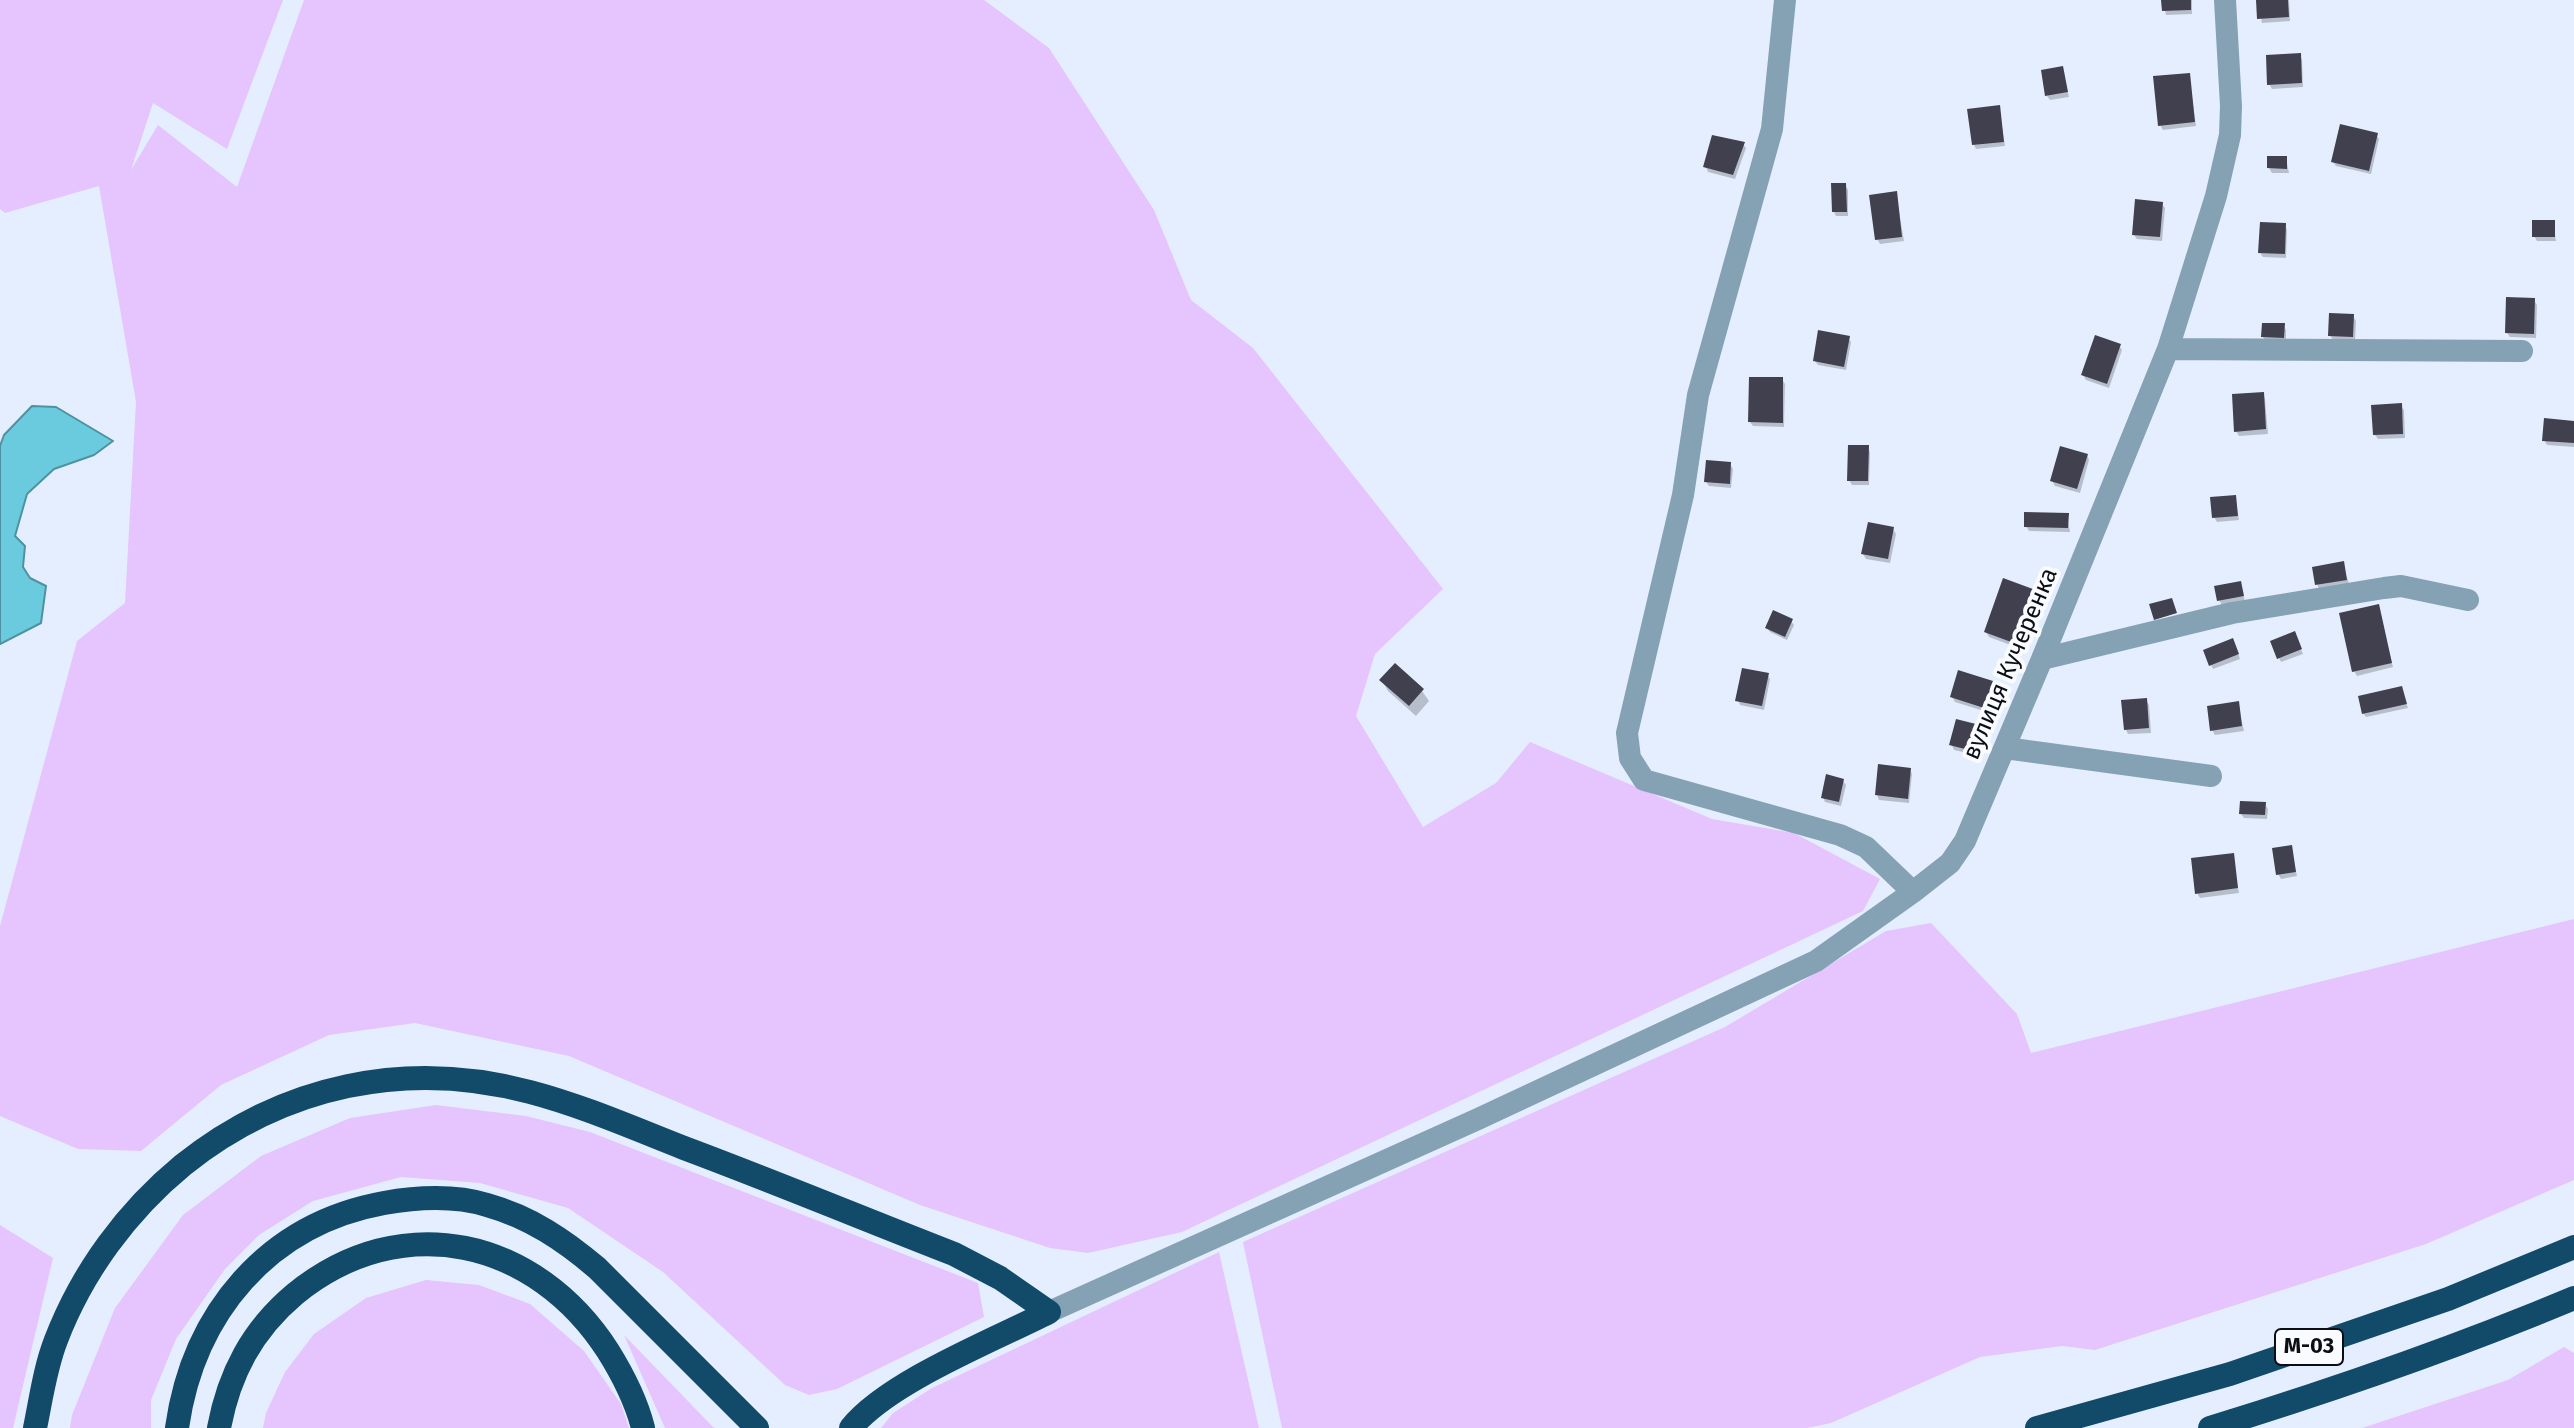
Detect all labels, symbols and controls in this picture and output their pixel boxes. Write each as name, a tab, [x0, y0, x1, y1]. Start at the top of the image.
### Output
street label: вулиця Кучеренка	[1958, 564, 2064, 764]
road number: М-03	[2275, 1329, 2343, 1365]

